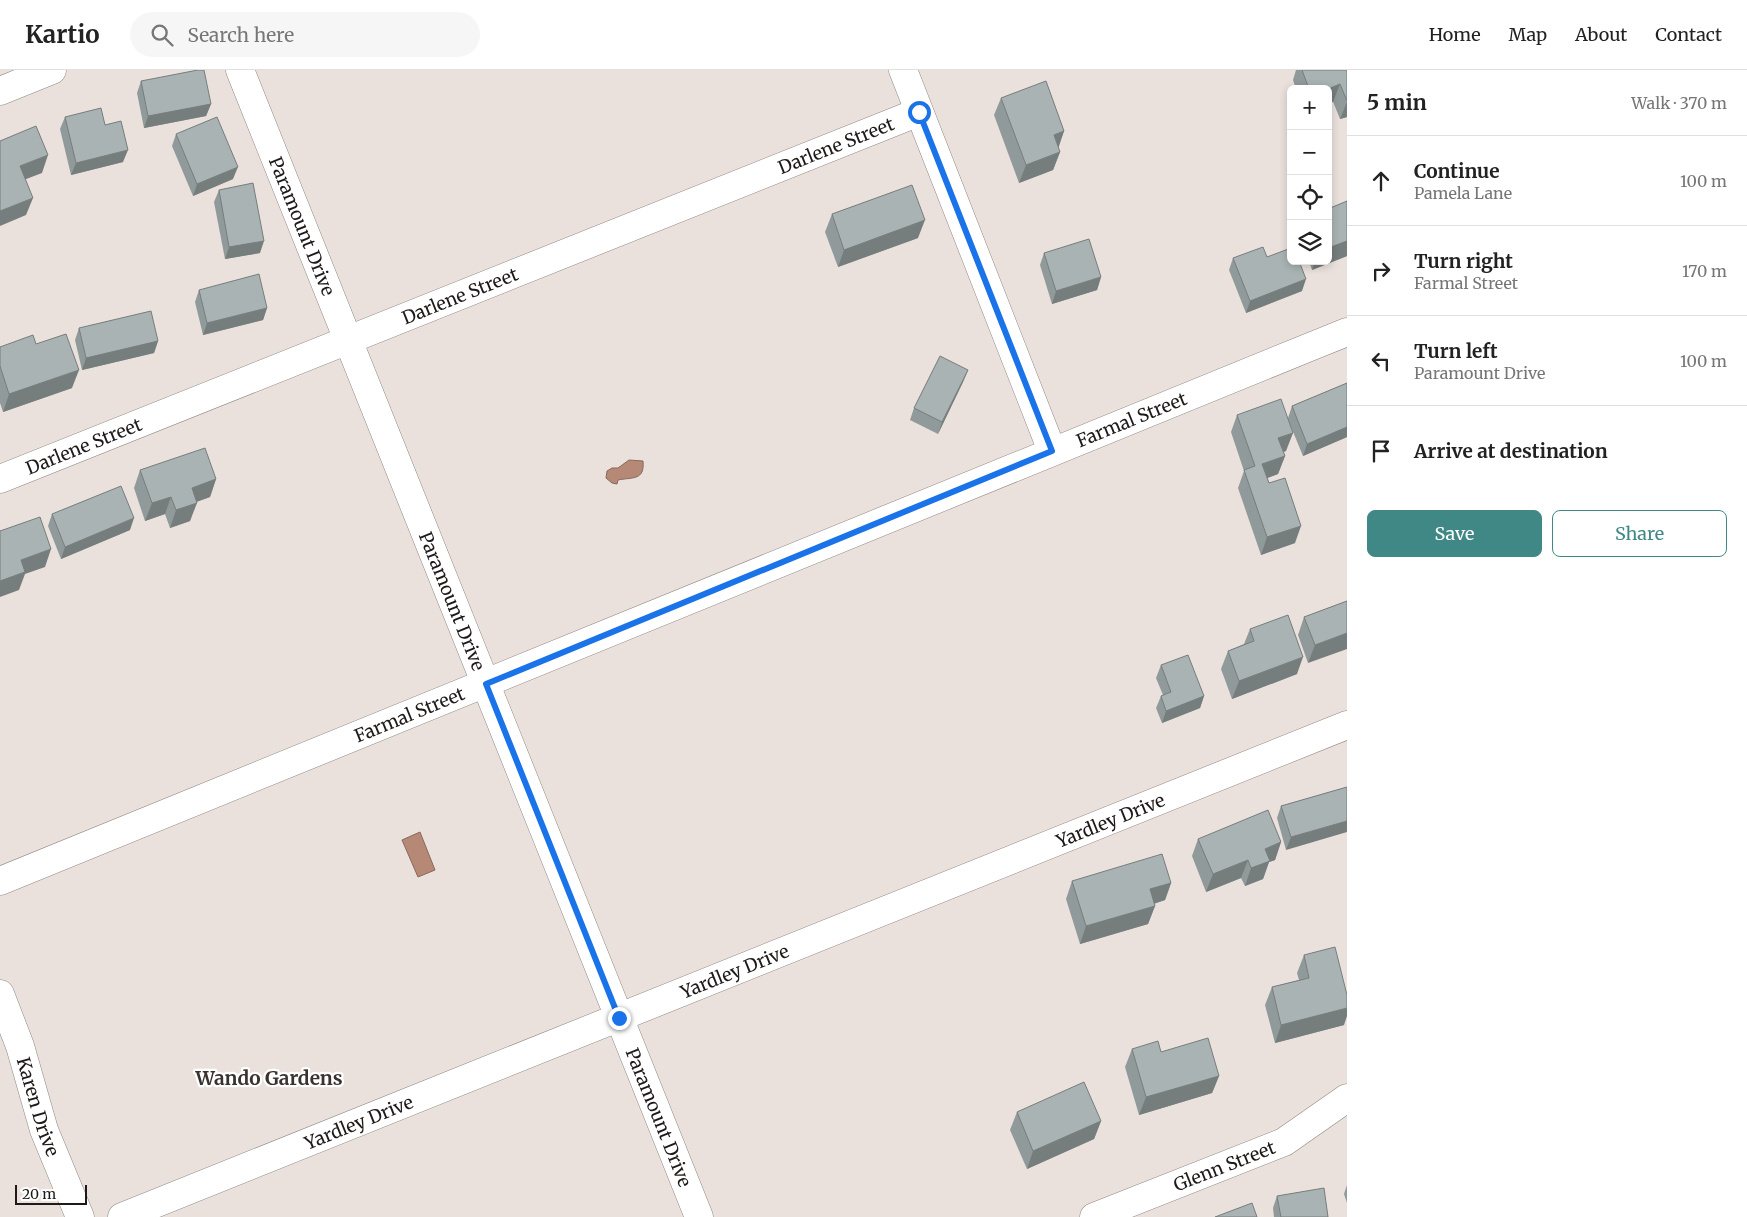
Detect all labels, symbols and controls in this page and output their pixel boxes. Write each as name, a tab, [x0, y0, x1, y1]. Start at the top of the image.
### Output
search box	[130, 12, 480, 57]
text: Kartio	[25, 19, 100, 50]
icon: search	[148, 21, 176, 49]
text: Search here	[188, 23, 294, 47]
text: Home	[1429, 23, 1481, 46]
text: Map	[1509, 23, 1547, 46]
text: About	[1575, 23, 1627, 46]
text: Contact	[1655, 23, 1722, 46]
map controls	[1287, 85, 1332, 265]
button: +	[1287, 85, 1332, 130]
text: 5 min	[1367, 89, 1427, 116]
text: Walk · 370 m	[1631, 93, 1727, 113]
route start	[908, 101, 931, 124]
street label: Darlene Street	[774, 112, 897, 179]
button: −	[1287, 130, 1332, 175]
street label: Paramount Drive	[264, 153, 341, 299]
text: Continue	[1414, 159, 1500, 183]
icon: ahead	[1367, 167, 1395, 195]
text: 100 m	[1680, 171, 1727, 191]
button: locate	[1287, 175, 1332, 220]
text: Pamela Lane	[1414, 183, 1512, 203]
button: layers	[1287, 220, 1332, 265]
text: Turn right	[1414, 249, 1513, 273]
icon: right	[1367, 257, 1395, 285]
text: 170 m	[1682, 261, 1727, 281]
street label: Darlene Street	[398, 262, 521, 329]
text: Farmal Street	[1414, 273, 1518, 293]
text: Turn left	[1414, 339, 1498, 363]
icon: left	[1367, 347, 1395, 375]
text: 100 m	[1680, 351, 1727, 371]
text: Paramount Drive	[1414, 363, 1545, 383]
street label: Farmal Street	[1073, 386, 1190, 452]
street label: Darlene Street	[22, 412, 145, 479]
icon: arrive	[1367, 437, 1395, 465]
text: Arrive at destination	[1414, 439, 1608, 463]
button: Save	[1367, 510, 1542, 557]
button: Share	[1552, 510, 1727, 557]
street label: Paramount Drive	[414, 528, 491, 674]
street label: Farmal Street	[351, 681, 468, 747]
street label: Yardley Drive	[1052, 788, 1168, 853]
street label: Yardley Drive	[676, 939, 792, 1004]
route end	[608, 1007, 631, 1030]
street label: Paramount Drive	[621, 1044, 697, 1190]
street label: Karen Drive	[12, 1054, 65, 1160]
district label: Wando Gardens	[194, 1066, 343, 1090]
street label: Yardley Drive	[300, 1090, 416, 1154]
street label: Glenn Street	[1170, 1135, 1279, 1196]
scale bar	[15, 1182, 88, 1205]
text: 20 m	[22, 1185, 56, 1203]

